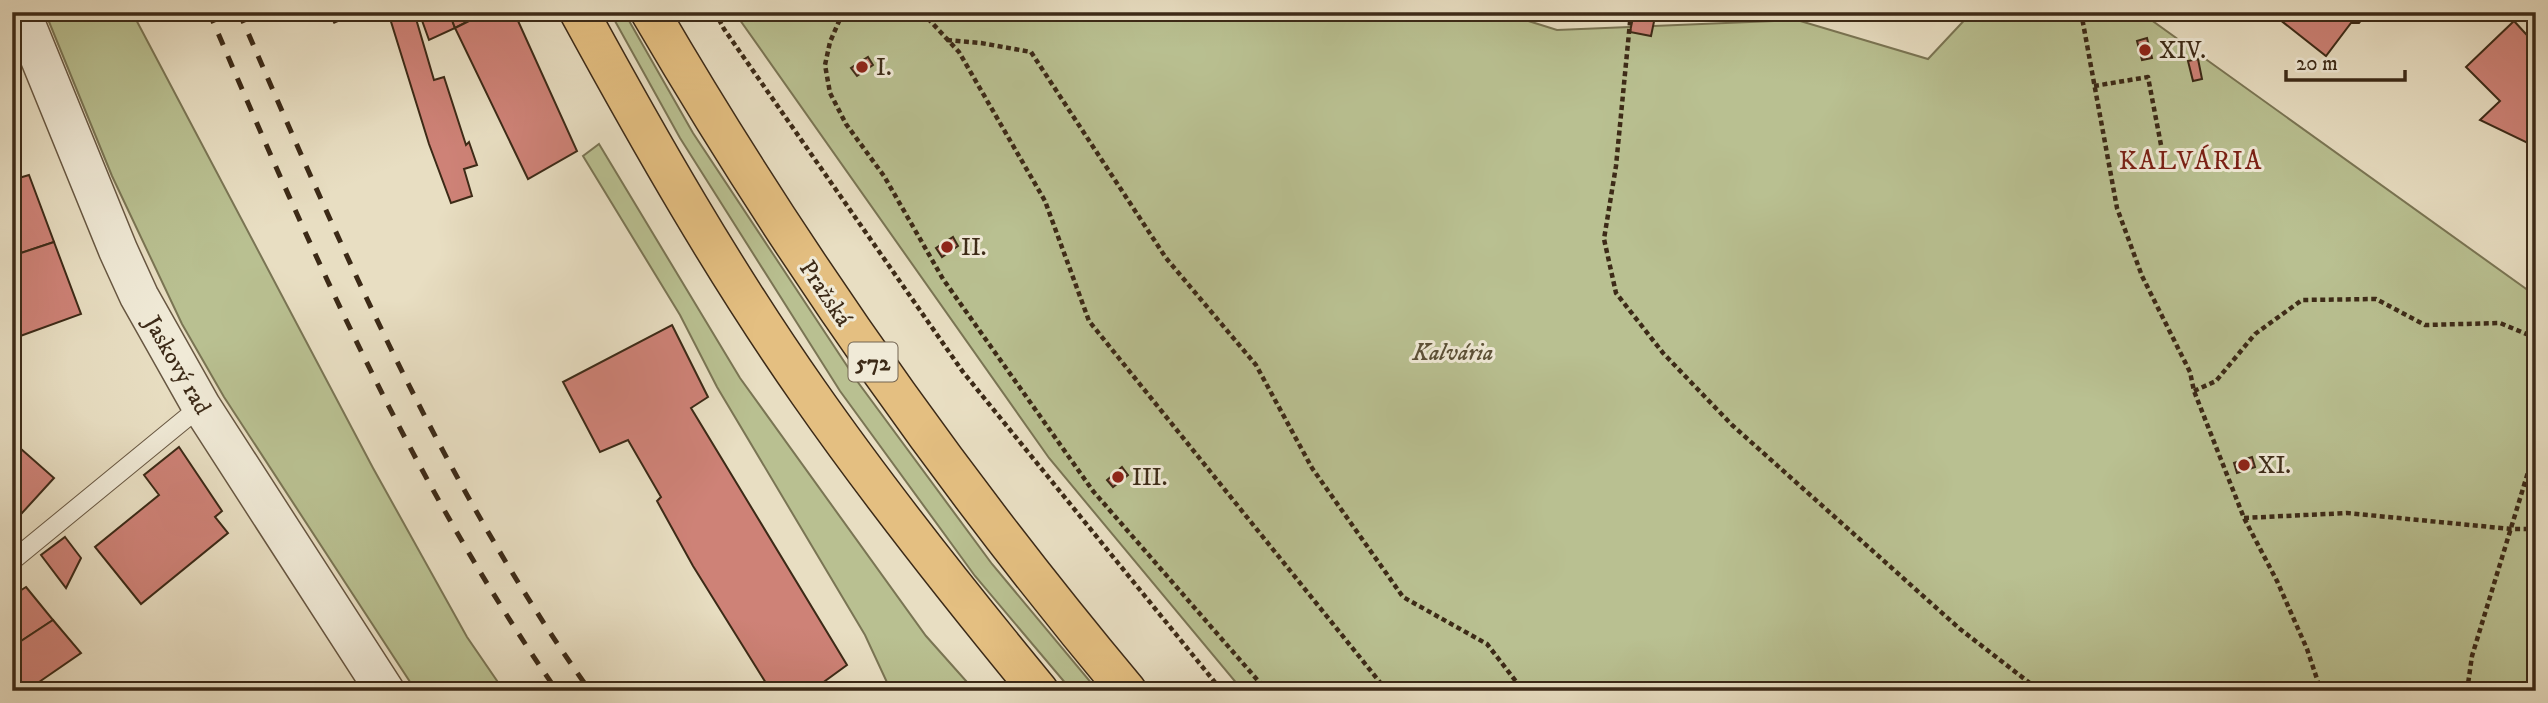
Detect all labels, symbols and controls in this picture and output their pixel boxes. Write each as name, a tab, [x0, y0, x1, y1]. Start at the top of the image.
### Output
place label: XIV.	[2159, 36, 2206, 66]
scale bar	[2286, 38, 2404, 82]
marker: XIV.	[2137, 42, 2153, 58]
text: 20 m	[2296, 51, 2338, 77]
place label: I.	[876, 53, 892, 83]
marker: I.	[854, 59, 870, 75]
district label: KALVÁRIA	[2119, 144, 2263, 178]
place label: II.	[961, 233, 986, 263]
marker: II.	[939, 239, 955, 255]
street label: Pražská	[792, 255, 859, 333]
street label: Jaskový rad	[136, 309, 217, 420]
park label: Kalvária	[1412, 338, 1493, 368]
road number: 572	[848, 342, 898, 382]
place label: XI.	[2258, 451, 2291, 481]
marker: XI.	[2236, 457, 2252, 473]
place label: III.	[1132, 463, 1167, 493]
marker: III.	[1110, 469, 1126, 485]

